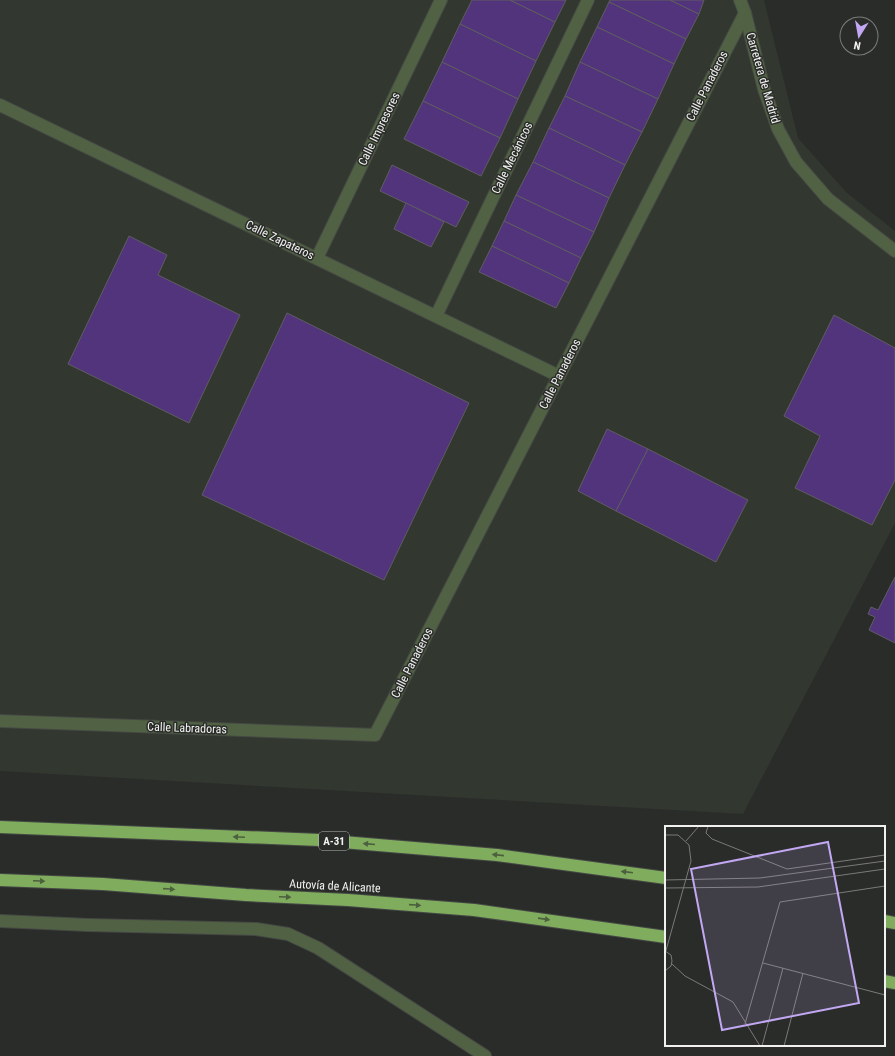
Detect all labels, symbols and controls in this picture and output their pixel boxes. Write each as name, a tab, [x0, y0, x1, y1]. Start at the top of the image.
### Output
north arrow	[839, 16, 879, 56]
street label: Carretera de Madrid	[743, 31, 783, 125]
text: N	[852, 38, 862, 52]
street label: Calle Panaderos	[683, 49, 731, 123]
street label: Calle Impresores	[355, 90, 403, 168]
street label: Calle Mecánicos	[489, 120, 535, 196]
street label: Calle Zapateros	[244, 217, 316, 263]
street label: Calle Panaderos	[536, 337, 584, 411]
street label: Calle Panaderos	[388, 626, 436, 700]
street label: Calle Labradoras	[147, 720, 227, 736]
inset map	[665, 826, 885, 1046]
road number: A-31	[319, 832, 349, 850]
one-way arrow	[233, 833, 245, 840]
one-way arrow	[363, 841, 375, 848]
one-way arrow	[492, 852, 505, 858]
one-way arrow	[621, 869, 633, 875]
street label: Autovía de Alicante	[289, 877, 381, 895]
one-way arrow	[33, 878, 45, 885]
one-way arrow	[163, 885, 175, 892]
one-way arrow	[279, 893, 291, 900]
one-way arrow	[408, 902, 421, 908]
one-way arrow	[538, 916, 550, 922]

